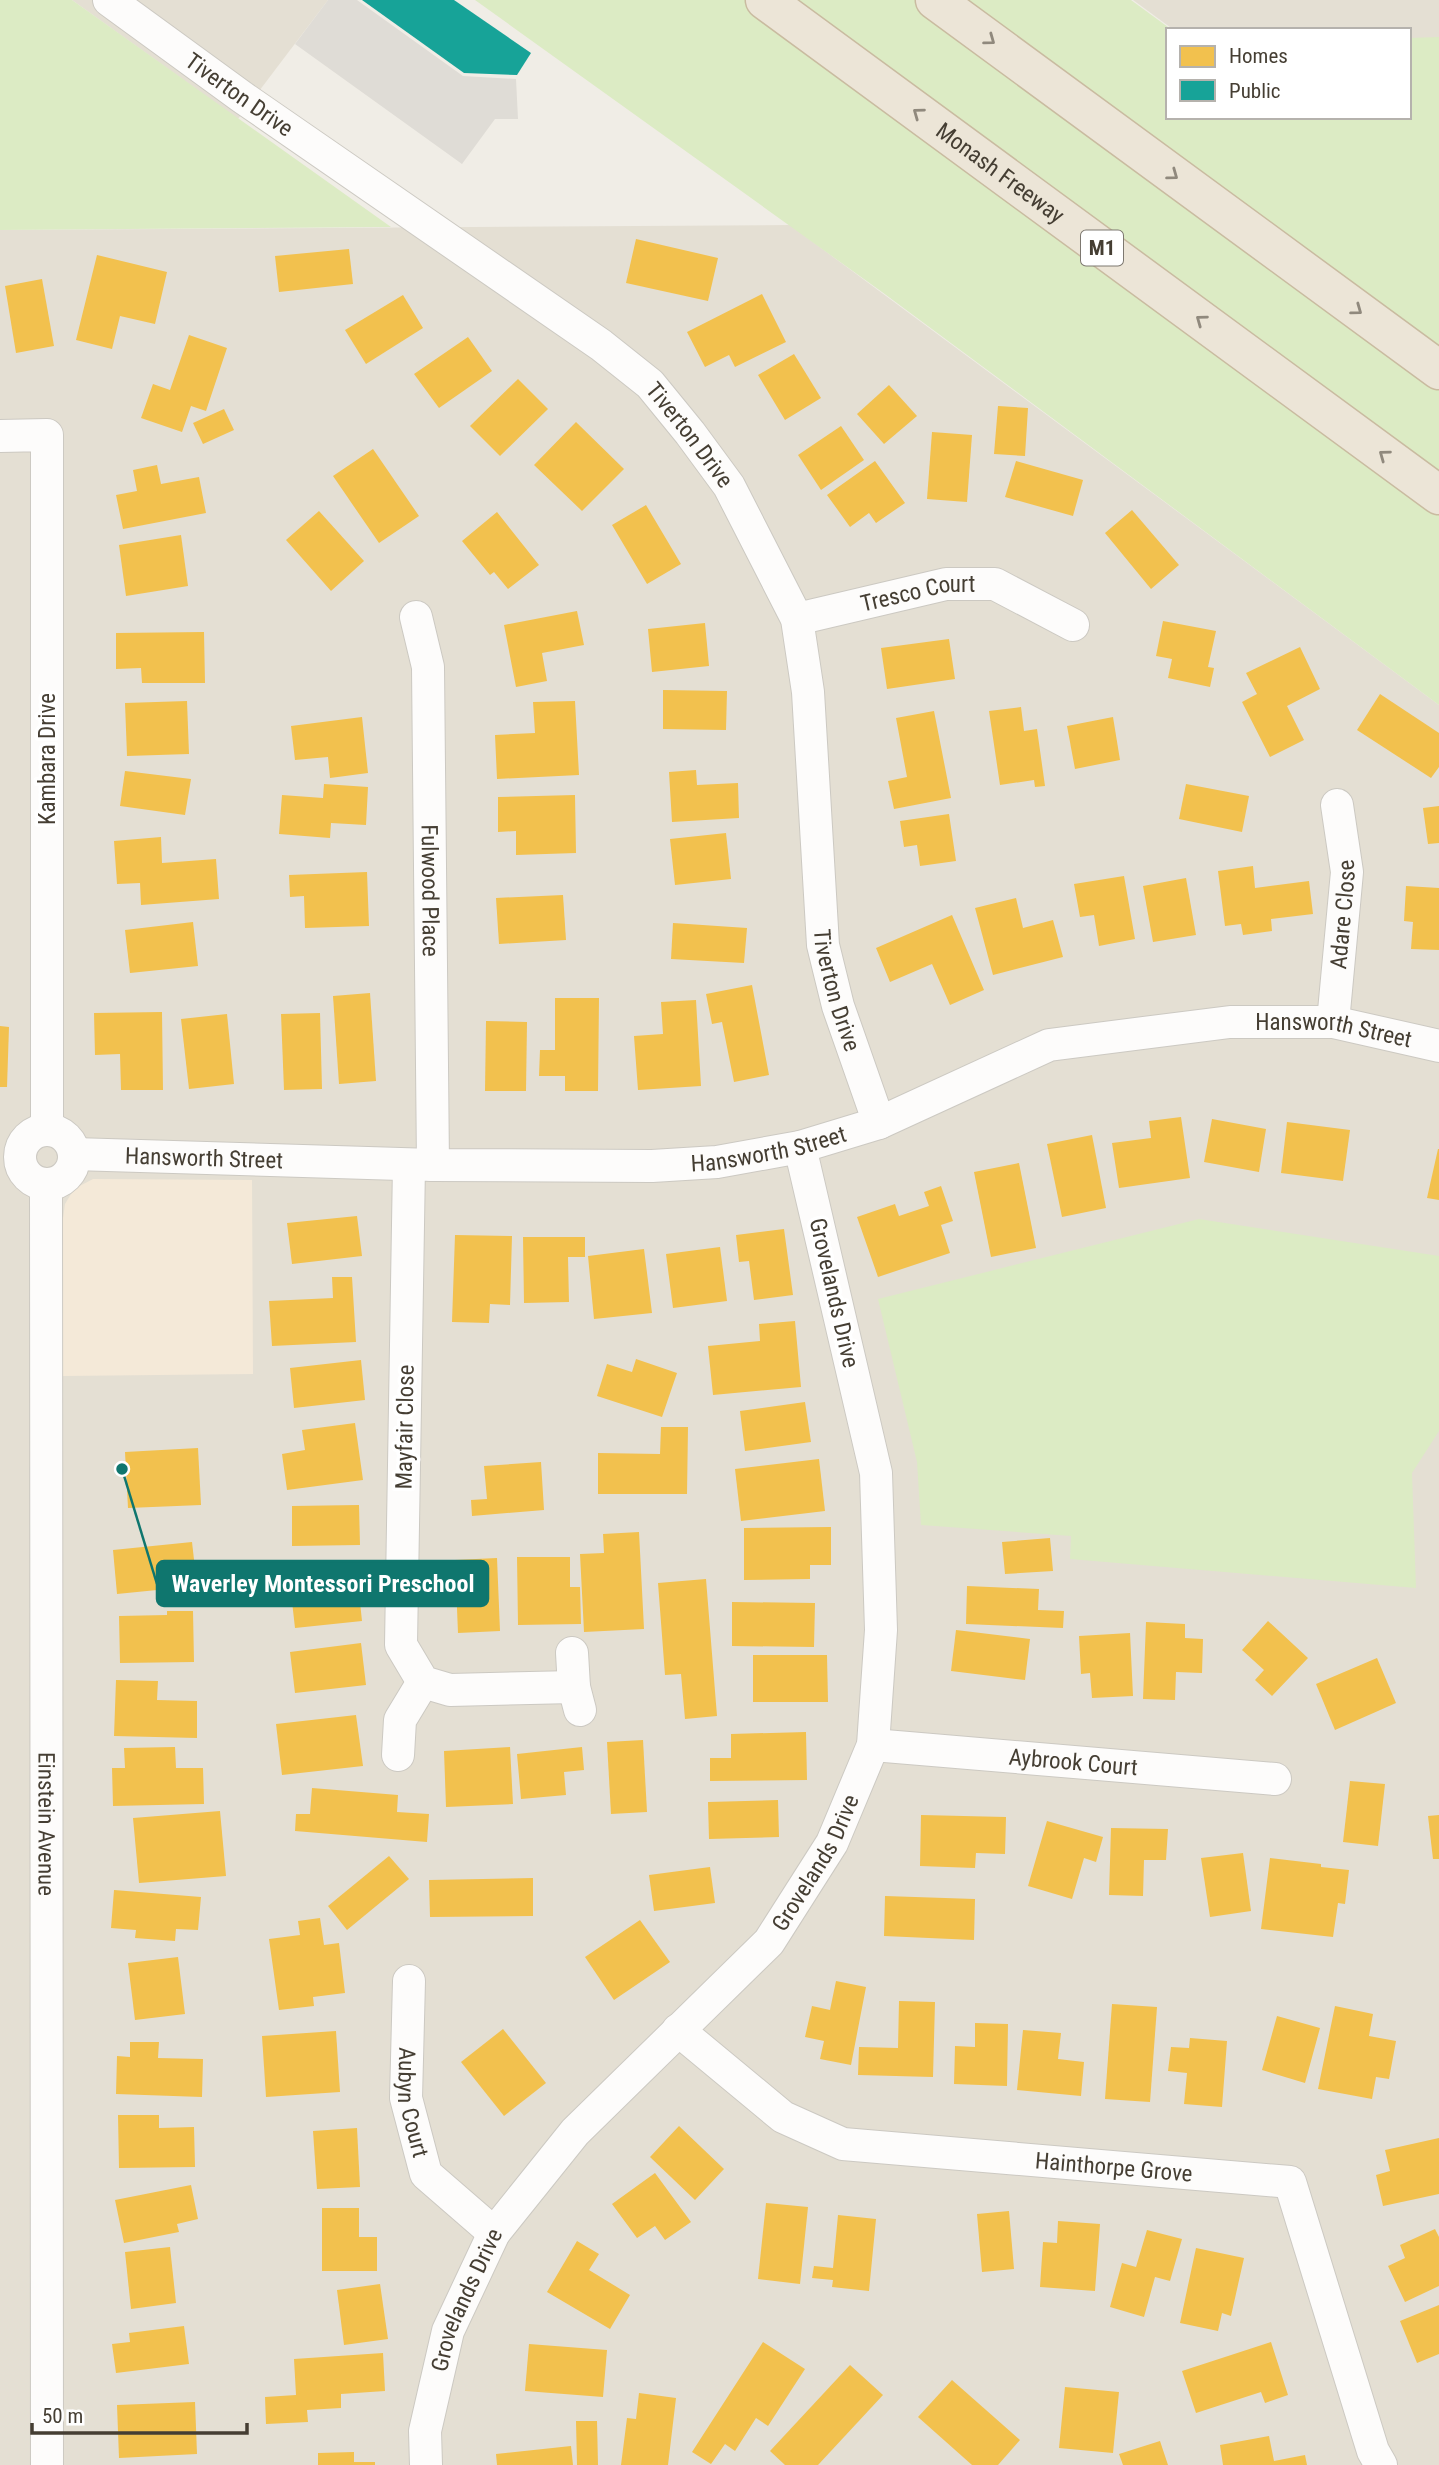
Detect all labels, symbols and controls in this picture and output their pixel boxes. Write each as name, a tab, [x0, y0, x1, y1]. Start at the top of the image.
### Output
legend	[1166, 28, 1411, 119]
one-way arrow	[982, 32, 995, 45]
text: Homes	[1229, 44, 1288, 68]
street label: Tiverton Drive	[180, 47, 298, 142]
text: Public	[1229, 79, 1281, 103]
one-way arrow	[914, 109, 926, 121]
street label: Monash Freeway	[931, 117, 1070, 229]
one-way arrow	[1166, 167, 1178, 179]
road number: M1	[1081, 230, 1123, 266]
one-way arrow	[1349, 302, 1362, 314]
one-way arrow	[1196, 316, 1208, 328]
street label: Tiverton Drive	[641, 377, 739, 493]
one-way arrow	[1379, 450, 1392, 463]
street label: Tresco Court	[858, 570, 975, 617]
street label: Kambara Drive	[34, 693, 61, 825]
street label: Fulwood Place	[416, 824, 444, 957]
street label: Adare Close	[1324, 858, 1361, 970]
street label: Tiverton Drive	[809, 928, 866, 1055]
street label: Hansworth Street	[1255, 1009, 1414, 1053]
street label: Hansworth Street	[690, 1120, 849, 1177]
street label: Hansworth Street	[124, 1142, 283, 1174]
street label: Grovelands Drive	[804, 1216, 864, 1370]
street label: Mayfair Close	[390, 1364, 420, 1490]
callout: Waverley Montessori Preschool	[157, 1561, 488, 1606]
text: Waverley Montessori Preschool	[172, 1570, 474, 1598]
street label: Aybrook Court	[1008, 1743, 1139, 1781]
street label: Einstein Avenue	[33, 1752, 60, 1896]
street label: Grovelands Drive	[766, 1791, 864, 1936]
street label: Aubyn Court	[392, 2047, 435, 2160]
street label: Hainthorpe Grove	[1034, 2147, 1194, 2187]
street label: Grovelands Drive	[426, 2224, 508, 2374]
scale bar	[32, 2392, 247, 2436]
text: 50 m	[42, 2404, 83, 2428]

